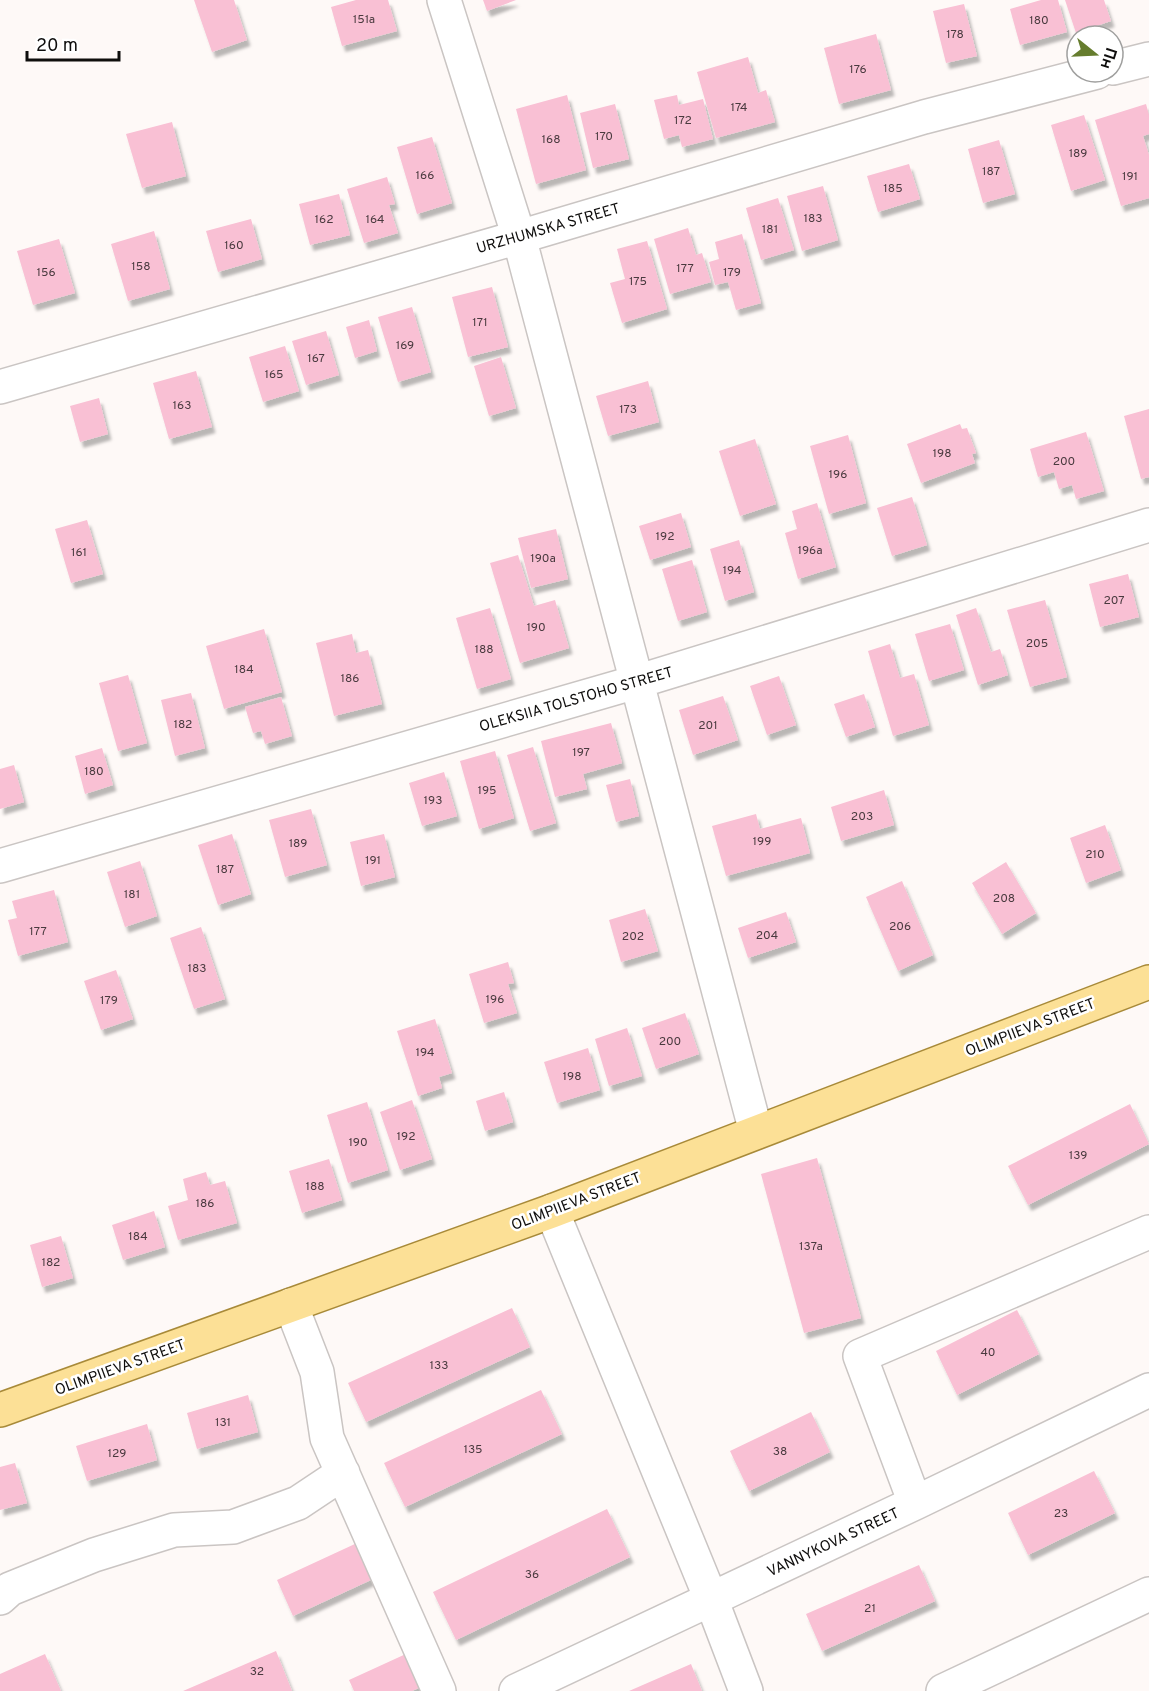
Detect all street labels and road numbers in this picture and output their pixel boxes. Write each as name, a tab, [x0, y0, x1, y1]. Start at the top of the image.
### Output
street label: URZHUMSKA STREET	[474, 200, 622, 259]
street label: OLEKSIIA TOLSTOHO STREET	[477, 664, 676, 737]
street label: OLIMPIIEVA STREET	[963, 995, 1098, 1062]
street label: OLIMPIIEVA STREET	[509, 1169, 644, 1236]
street label: OLIMPIIEVA STREET	[53, 1336, 188, 1401]
street label: VANNYKOVA STREET	[765, 1504, 903, 1582]

